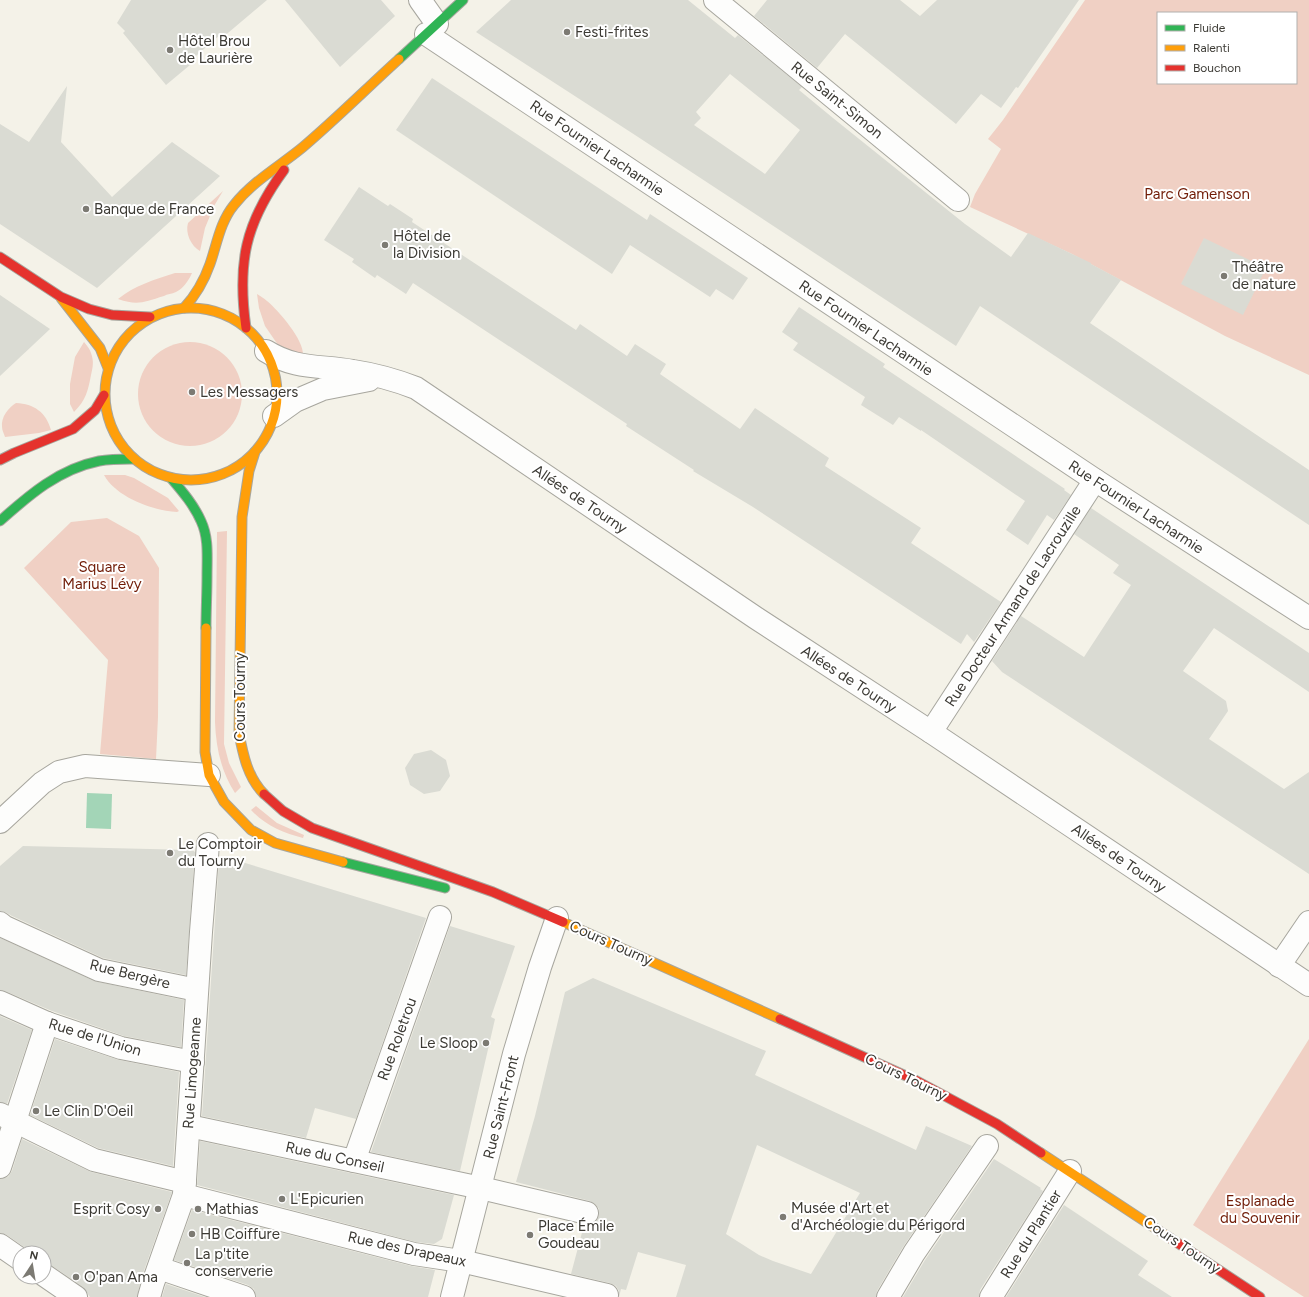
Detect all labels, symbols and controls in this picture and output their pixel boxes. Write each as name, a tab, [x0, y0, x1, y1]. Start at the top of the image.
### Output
legend	[1157, 12, 1297, 84]
text: Fluide	[1193, 21, 1226, 35]
place label: Festi-frites	[575, 23, 649, 41]
marker: Festi-frites	[562, 27, 572, 37]
place label: Hôtel Brou de Laurière	[178, 32, 253, 67]
text: Ralenti	[1193, 41, 1230, 55]
marker: Hôtel Brou de Laurière	[165, 45, 175, 55]
street label: Rue Saint-Simon	[787, 58, 887, 142]
text: Bouchon	[1193, 61, 1241, 75]
street label: Rue Fournier Lacharmie	[527, 96, 667, 200]
park label: Parc Gamenson	[1144, 185, 1250, 203]
place label: Banque de France	[94, 200, 214, 218]
marker: Banque de France	[81, 204, 91, 214]
place label: Hôtel de la Division	[393, 227, 460, 262]
marker: Hôtel de la Division	[380, 240, 390, 250]
place label: Théâtre de nature	[1232, 258, 1296, 293]
marker: Théâtre de nature	[1219, 271, 1229, 281]
street label: Rue Fournier Lacharmie	[796, 276, 936, 380]
place label: Les Messagers	[200, 383, 298, 401]
marker: Les Messagers	[187, 387, 197, 397]
street label: Rue Fournier Lacharmie	[1065, 456, 1207, 558]
street label: Allées de Tourny	[529, 461, 631, 537]
street label: Rue Docteur Armand de Lacrouzille	[941, 502, 1085, 710]
park label: Square Marius Lévy	[62, 558, 142, 593]
street label: Allées de Tourny	[798, 641, 900, 717]
street label: Cours Tourny	[231, 652, 249, 742]
street label: Allées de Tourny	[1068, 820, 1170, 896]
place label: Le Comptoir du Tourny	[178, 835, 262, 870]
marker: Le Comptoir du Tourny	[165, 848, 175, 858]
street label: Cours Tourny	[567, 917, 656, 969]
street label: Rue Bergère	[88, 955, 172, 993]
street label: Rue Roletrou	[374, 995, 420, 1083]
street label: Rue de l'Union	[46, 1014, 144, 1060]
street label: Rue Limogeanne	[179, 1017, 205, 1129]
place label: Le Sloop	[420, 1034, 478, 1052]
marker: Le Sloop	[481, 1038, 491, 1048]
street label: Cours Tourny	[862, 1049, 950, 1105]
street label: Rue Saint-Front	[479, 1053, 523, 1161]
place label: Le Clin D'Oeil	[44, 1102, 133, 1120]
marker: Le Clin D'Oeil	[31, 1106, 41, 1116]
street label: Rue du Conseil	[284, 1138, 386, 1176]
street label: Rue du Plantier	[997, 1186, 1065, 1282]
place label: L'Epicurien	[290, 1190, 364, 1208]
park label: Esplanade du Souvenir	[1220, 1192, 1300, 1227]
marker: L'Epicurien	[277, 1194, 287, 1204]
place label: Musée d'Art et d'Archéologie du Périgord	[791, 1199, 965, 1234]
place label: Esprit Cosy	[73, 1200, 150, 1218]
place label: Mathias	[206, 1200, 259, 1218]
marker: Esprit Cosy	[153, 1204, 163, 1214]
marker: Mathias	[193, 1204, 203, 1214]
marker: Musée d'Art et d'Archéologie du Périgord	[778, 1212, 788, 1222]
street label: Cours Tourny	[1140, 1213, 1224, 1277]
place label: Place Émile Goudeau	[538, 1217, 614, 1252]
place label: HB Coiffure	[200, 1225, 280, 1243]
street label: Rue des Drapeaux	[346, 1228, 468, 1270]
marker: HB Coiffure	[187, 1229, 197, 1239]
marker: Place Émile Goudeau	[525, 1230, 535, 1240]
north arrow	[12, 1245, 52, 1285]
place label: La p'tite conserverie	[195, 1245, 273, 1280]
text: N	[28, 1248, 39, 1263]
marker: La p'tite conserverie	[182, 1258, 192, 1268]
place label: O'pan Ama	[84, 1268, 158, 1286]
marker: O'pan Ama	[71, 1272, 81, 1282]

